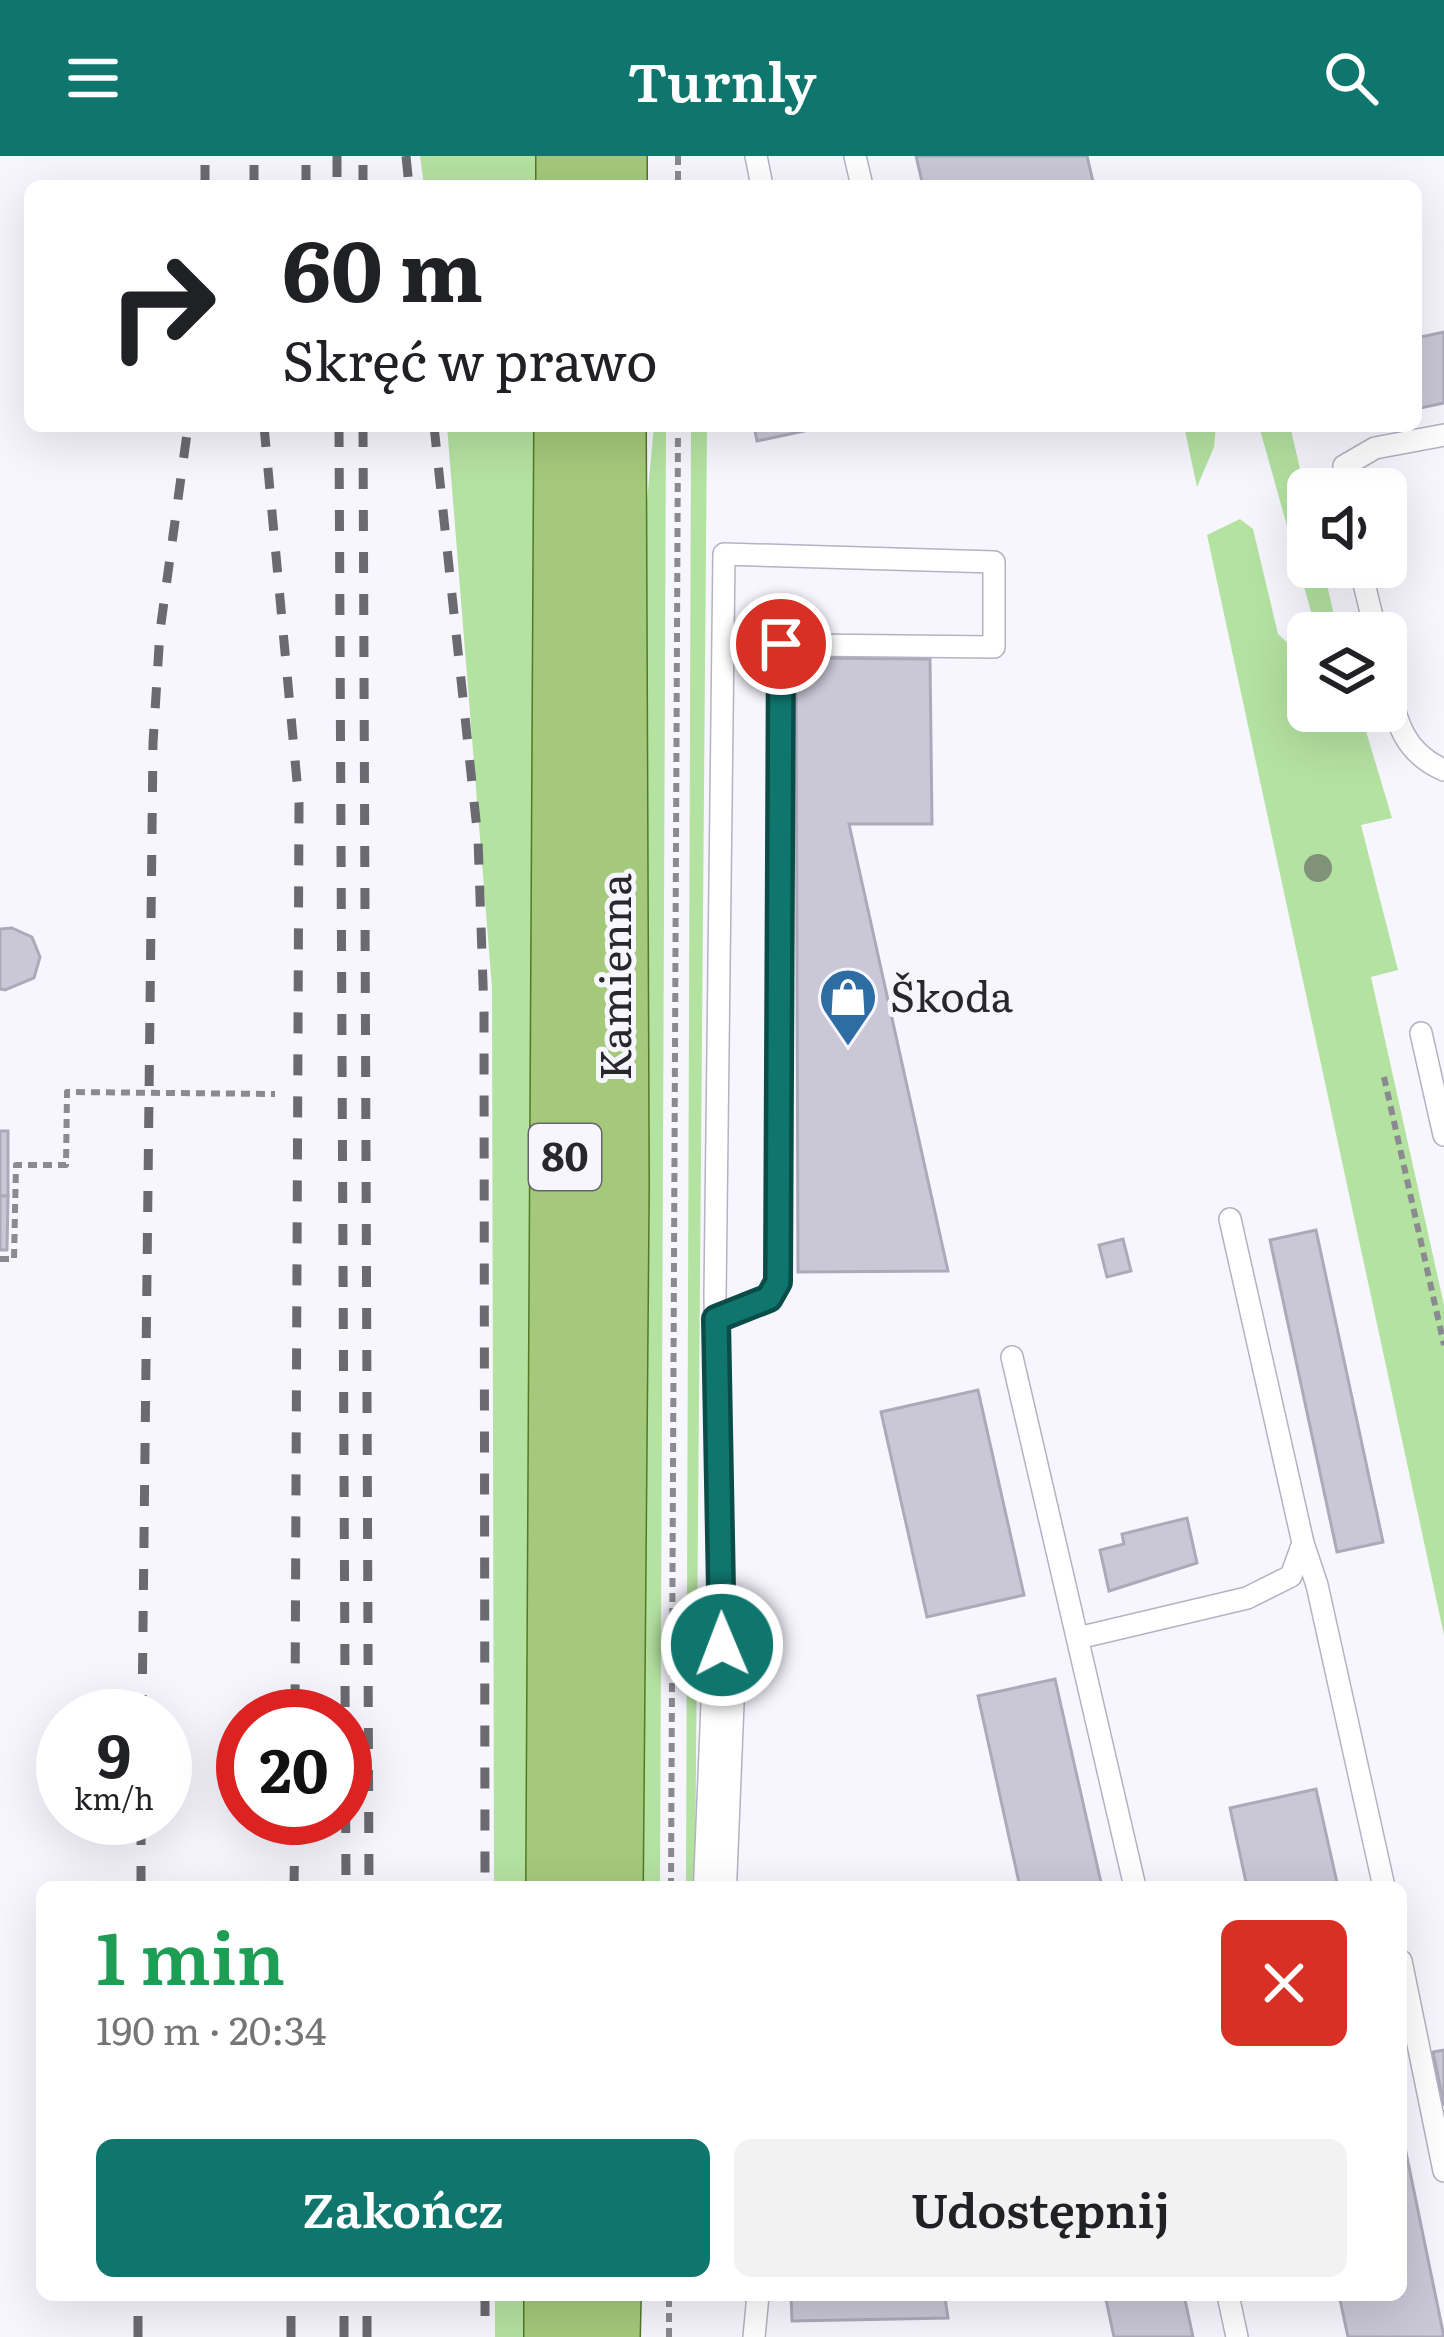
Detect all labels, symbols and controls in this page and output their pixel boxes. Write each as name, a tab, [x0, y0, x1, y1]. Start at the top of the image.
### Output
text: Turnly	[628, 38, 817, 119]
icon: menu	[60, 45, 126, 111]
icon: search	[1318, 45, 1384, 111]
text: 60 m	[282, 203, 483, 328]
icon: right	[84, 228, 240, 384]
text: Skręć w prawo	[282, 317, 658, 398]
map controls	[1287, 468, 1407, 732]
button: sound	[1287, 468, 1407, 588]
pin	[730, 593, 832, 695]
icon: arrive	[748, 611, 814, 677]
button: layers	[1287, 612, 1407, 732]
street label: Kamienna	[582, 873, 644, 1081]
place label: Škoda	[890, 963, 1014, 1025]
shop icon: Škoda	[817, 966, 879, 1048]
road number: 80	[529, 1124, 601, 1190]
position arrow	[659, 1582, 785, 1708]
speed limit sign: 20	[216, 1689, 372, 1845]
text: 9	[97, 1707, 131, 1796]
text: km/h	[74, 1775, 154, 1819]
text: 1 min	[96, 1900, 285, 2007]
button: close	[1221, 1920, 1347, 2046]
text: 190 m · 20:34	[96, 1999, 326, 2057]
button: Zakończ	[96, 2139, 710, 2277]
button: Udostępnij	[734, 2139, 1347, 2277]

